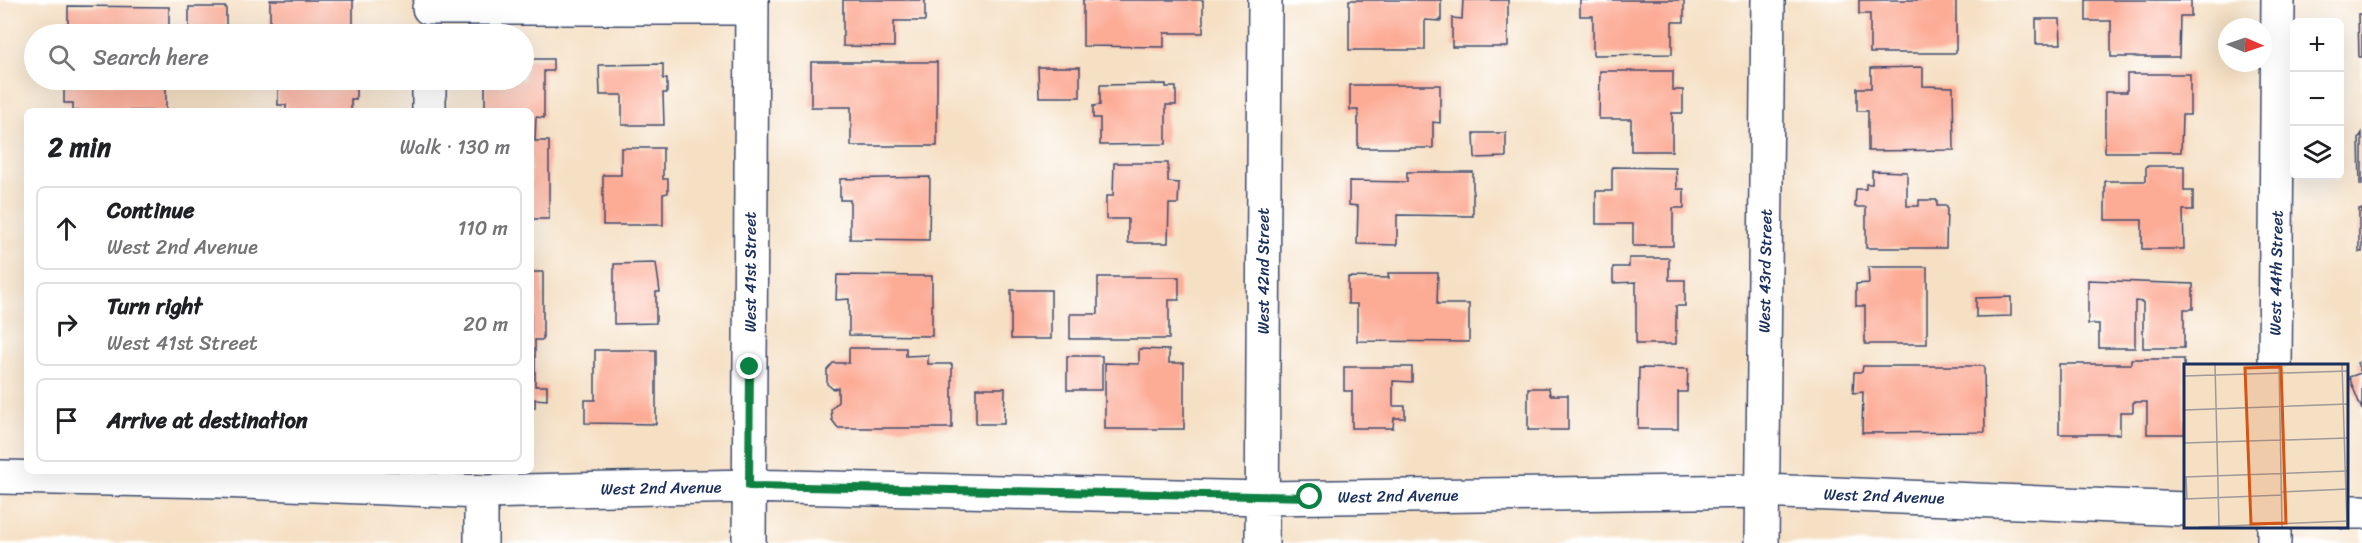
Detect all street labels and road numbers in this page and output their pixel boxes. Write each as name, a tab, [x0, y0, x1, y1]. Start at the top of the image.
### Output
street label: West 42nd Street	[1249, 208, 1278, 334]
street label: West 43rd Street	[1749, 209, 1781, 333]
street label: West 44th Street	[2260, 210, 2292, 336]
street label: West 41st Street	[736, 212, 765, 332]
street label: West 2nd Avenue	[600, 472, 722, 504]
street label: West 2nd Avenue	[1823, 479, 1945, 513]
street label: West 2nd Avenue	[1337, 480, 1459, 512]

